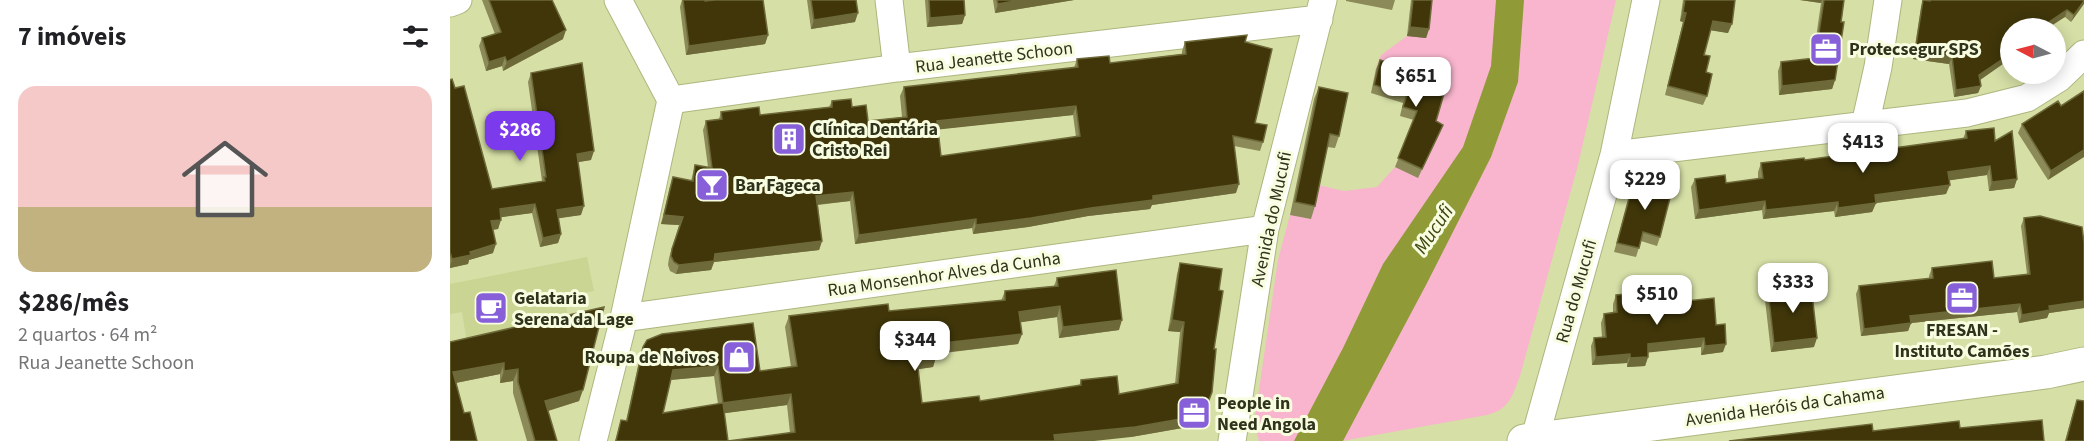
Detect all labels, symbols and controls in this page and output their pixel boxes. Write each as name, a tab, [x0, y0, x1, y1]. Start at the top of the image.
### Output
text: 7 imóveis	[18, 18, 126, 55]
north arrow	[2000, 18, 2066, 84]
map controls	[2000, 18, 2066, 84]
icon: filters	[399, 20, 432, 53]
office icon: Protecsegur SPS	[1808, 31, 1844, 67]
street label: Rua Jeanette Schoon	[914, 35, 1074, 80]
place label: Protecsegur SPS	[1849, 37, 1979, 62]
pin: $651	[1380, 57, 1452, 108]
text: $651	[1395, 62, 1437, 90]
pin: $286	[484, 111, 556, 162]
text: $286	[499, 116, 541, 144]
place label: Clínica Dentária Cristo Rei	[812, 117, 938, 163]
building icon: Clínica Dentária Cristo Rei	[771, 121, 807, 157]
pin: $413	[1827, 123, 1899, 174]
icon: home	[171, 125, 279, 233]
text: $413	[1842, 128, 1884, 156]
street label: Avenida do Mucufi	[1245, 149, 1298, 289]
pin: $229	[1609, 160, 1681, 211]
text: $229	[1624, 165, 1666, 193]
bar icon: Bar Fageca	[694, 167, 730, 203]
place label: Bar Fageca	[735, 173, 821, 198]
water label: Mucufi	[1407, 199, 1461, 260]
street label: Rua do Mucufi	[1550, 236, 1603, 346]
street label: Rua Monsenhor Alves da Cunha	[826, 246, 1062, 303]
pin: $333	[1757, 263, 1829, 314]
text: $333	[1772, 268, 1814, 296]
pin: $510	[1621, 275, 1693, 326]
text: $510	[1636, 280, 1678, 308]
office icon: FRESAN - Instituto Camões	[1944, 280, 1980, 316]
text: $286/mês	[18, 284, 129, 321]
place label: Gelataria Serena da Lage	[514, 286, 634, 332]
cafe icon: Gelataria Serena da Lage	[473, 290, 509, 326]
place label: FRESAN - Instituto Camões	[1894, 318, 2030, 364]
text: 2 quartos · 64 m²	[18, 321, 157, 349]
pin: $344	[879, 321, 951, 372]
text: $344	[894, 326, 936, 354]
shop icon: Roupa de Noivos	[721, 339, 757, 375]
place label: Roupa de Noivos	[584, 345, 716, 370]
text: Rua Jeanette Schoon	[18, 349, 194, 377]
street label: Avenida Heróis da Cahama	[1684, 380, 1886, 433]
place label: People in Need Angola	[1217, 391, 1316, 437]
office icon: People in Need Angola	[1176, 395, 1212, 431]

